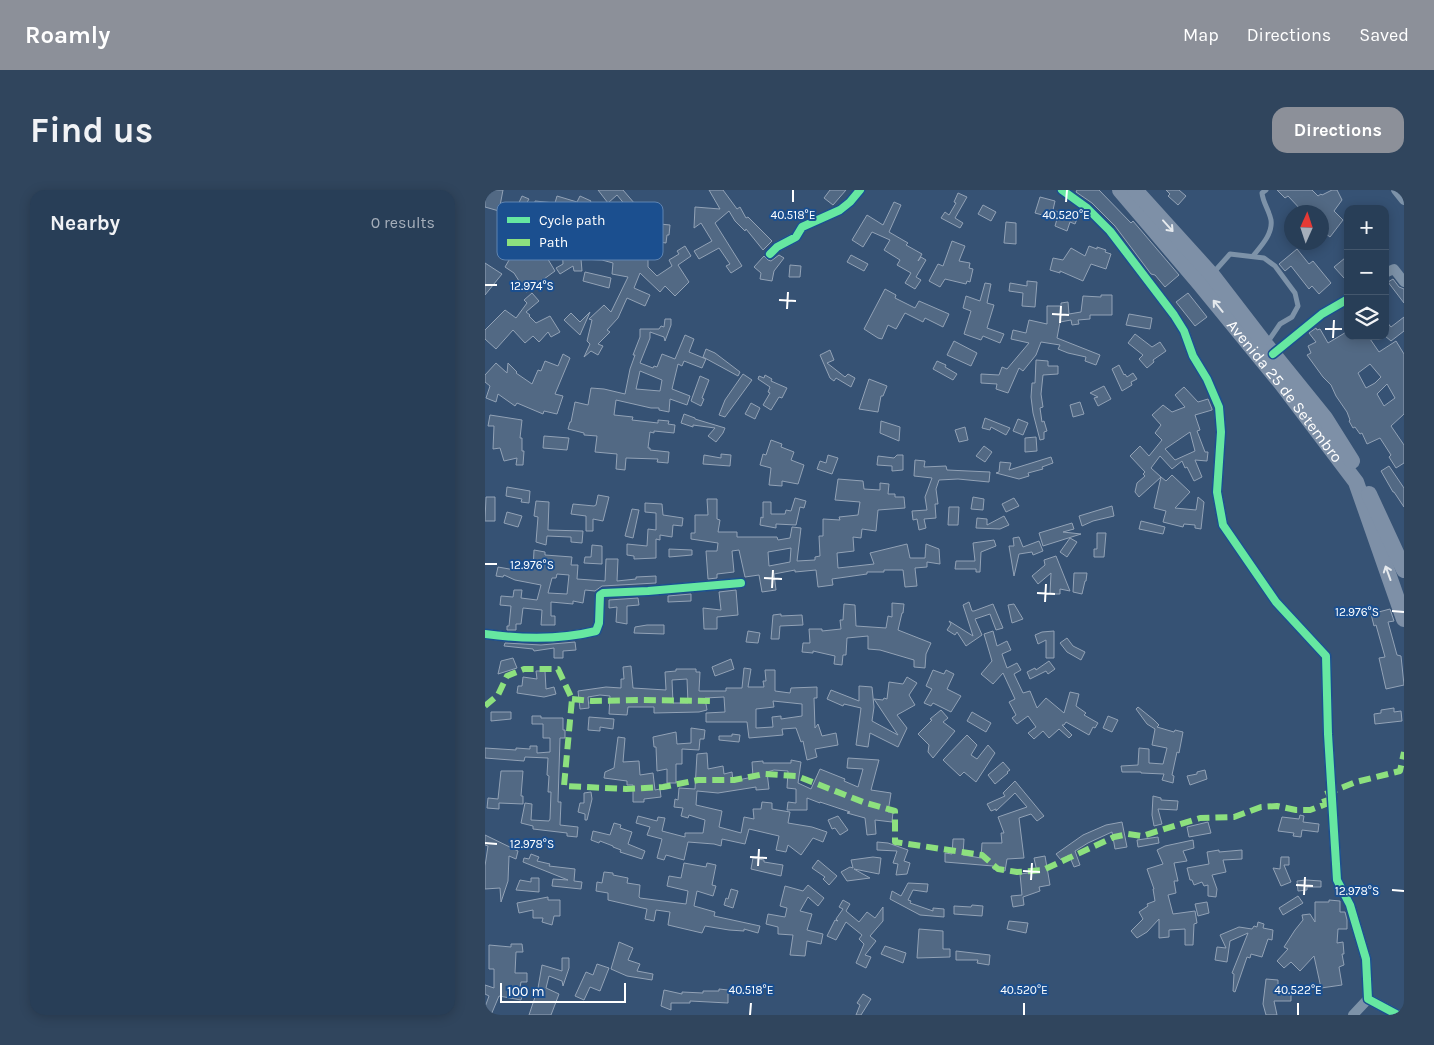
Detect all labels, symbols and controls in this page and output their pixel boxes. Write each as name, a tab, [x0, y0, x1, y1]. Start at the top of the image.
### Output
text: Roamly	[25, 21, 110, 49]
text: Map	[1183, 24, 1219, 46]
text: Directions	[1247, 24, 1331, 46]
text: Saved	[1359, 24, 1409, 46]
button: Directions	[1272, 107, 1404, 153]
text: Find us	[30, 110, 153, 151]
legend	[497, 202, 663, 260]
north arrow	[1284, 205, 1329, 250]
map controls	[1344, 205, 1389, 340]
button: +	[1344, 205, 1389, 250]
text: 40.518°E	[771, 208, 815, 222]
text: 40.520°E	[1042, 208, 1090, 222]
text: Nearby	[50, 211, 120, 235]
text: Cycle path	[539, 212, 605, 229]
text: 0 results	[371, 213, 435, 232]
one-way arrow	[1162, 220, 1174, 233]
text: Path	[539, 234, 568, 251]
button: −	[1344, 250, 1389, 295]
text: 12.974°S	[510, 279, 554, 293]
button: layers	[1344, 295, 1389, 340]
one-way arrow	[1213, 299, 1224, 312]
street label: Avenida 25 de Setembro	[1223, 315, 1347, 466]
text: 12.976°S	[510, 558, 554, 572]
one-way arrow	[1383, 565, 1392, 581]
text: 12.976°S	[1335, 605, 1379, 619]
text: 12.978°S	[510, 837, 554, 851]
text: 12.978°S	[1335, 884, 1379, 898]
scale bar	[500, 980, 626, 1003]
text: 100 m	[507, 983, 545, 1000]
text: 40.518°E	[729, 983, 773, 997]
text: 40.520°E	[1000, 983, 1048, 997]
text: 40.522°E	[1274, 983, 1322, 997]

